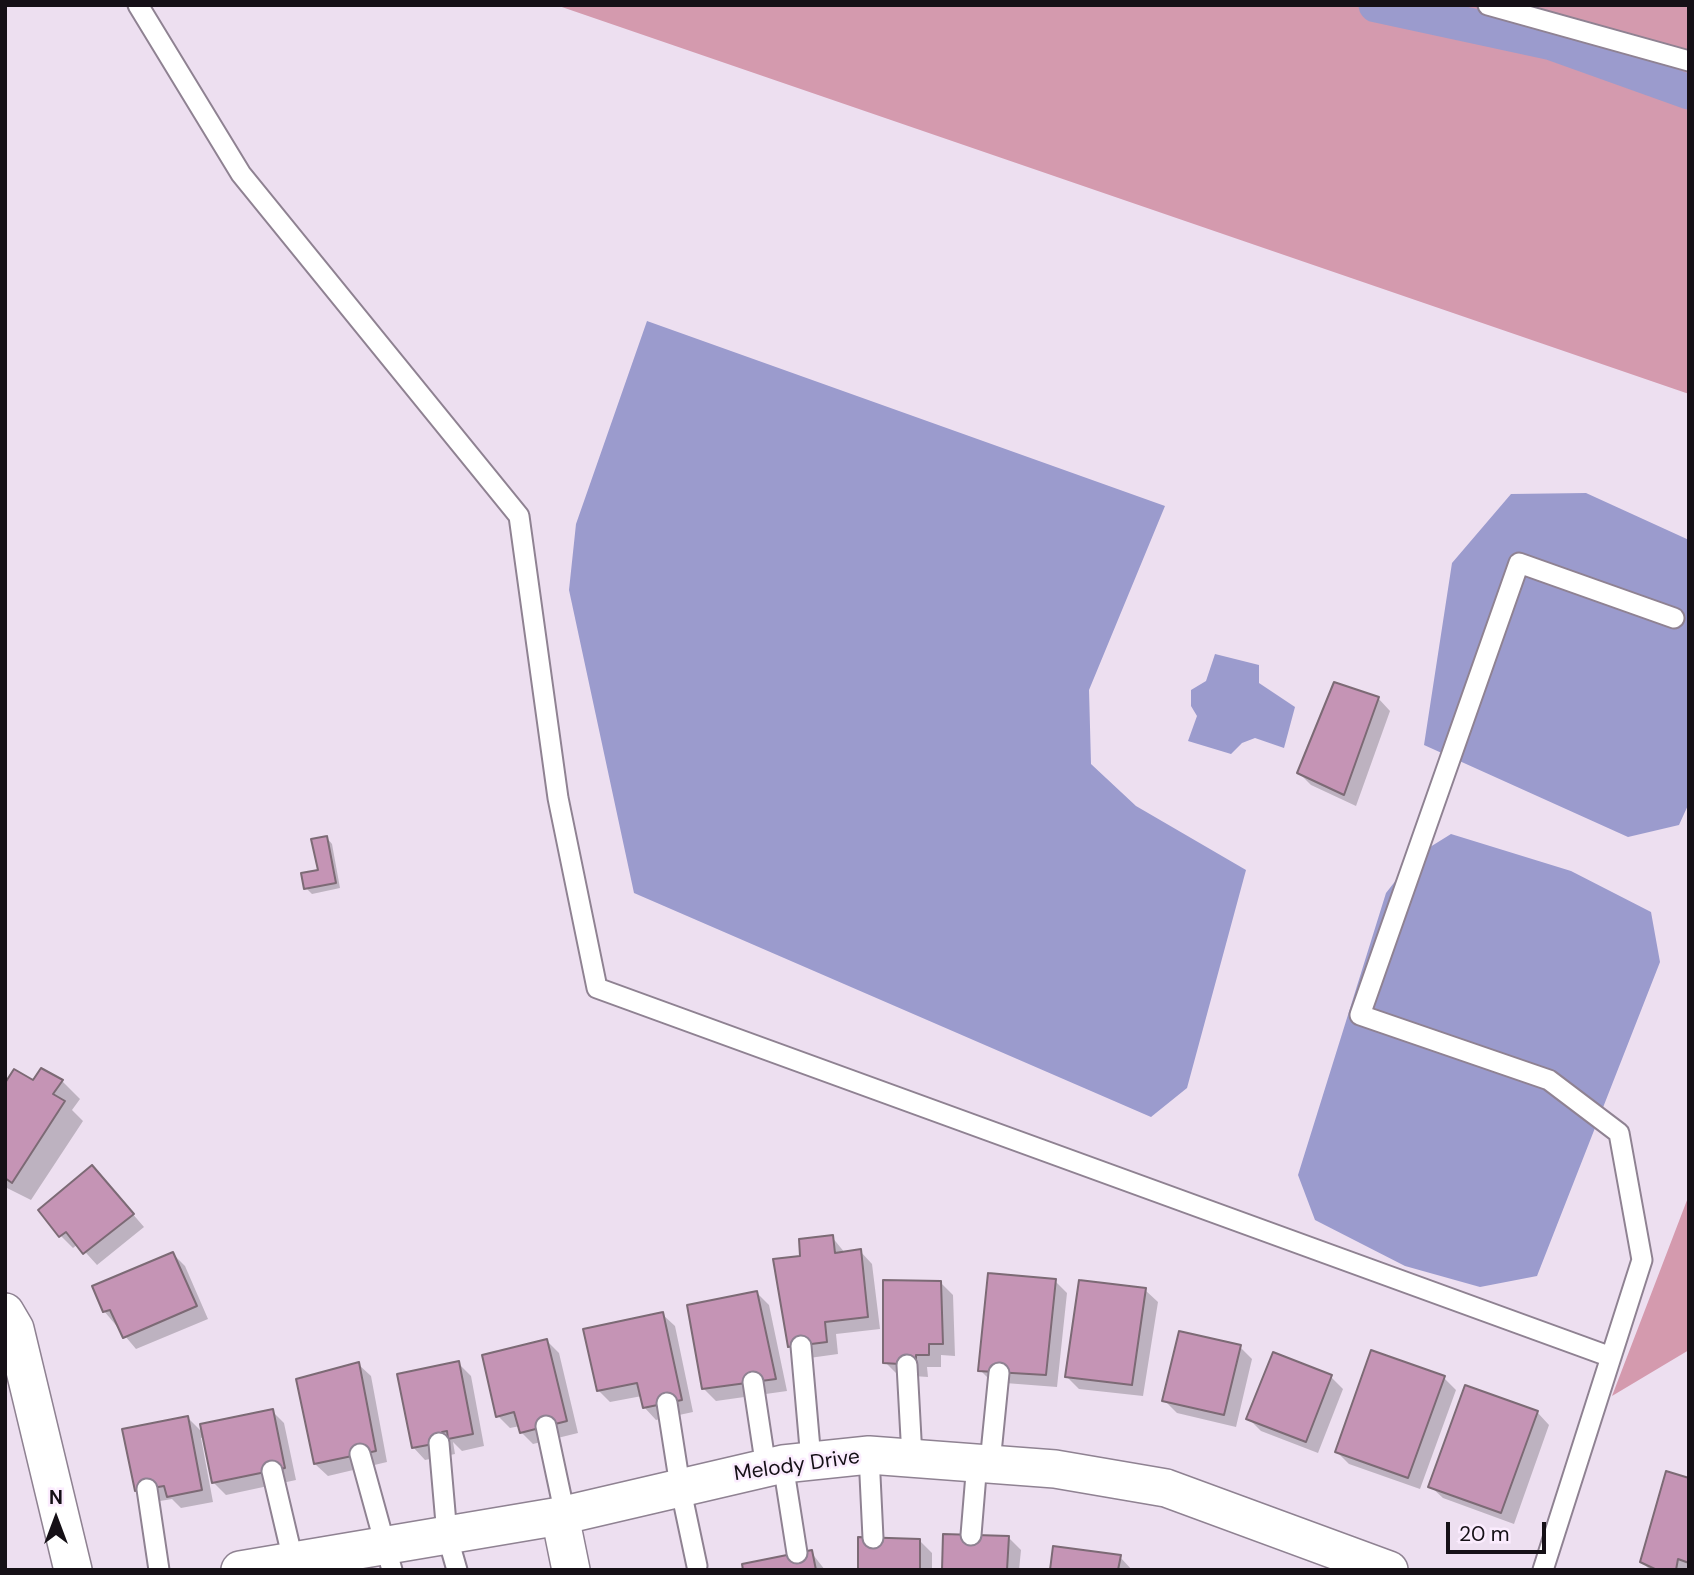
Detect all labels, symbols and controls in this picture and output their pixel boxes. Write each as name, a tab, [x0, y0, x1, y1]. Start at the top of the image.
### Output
street label: Melody Drive	[732, 1445, 862, 1487]
north arrow	[21, 1484, 91, 1554]
text: N	[49, 1485, 63, 1510]
scale bar	[1449, 1508, 1549, 1552]
text: 20 m	[1459, 1520, 1510, 1548]

